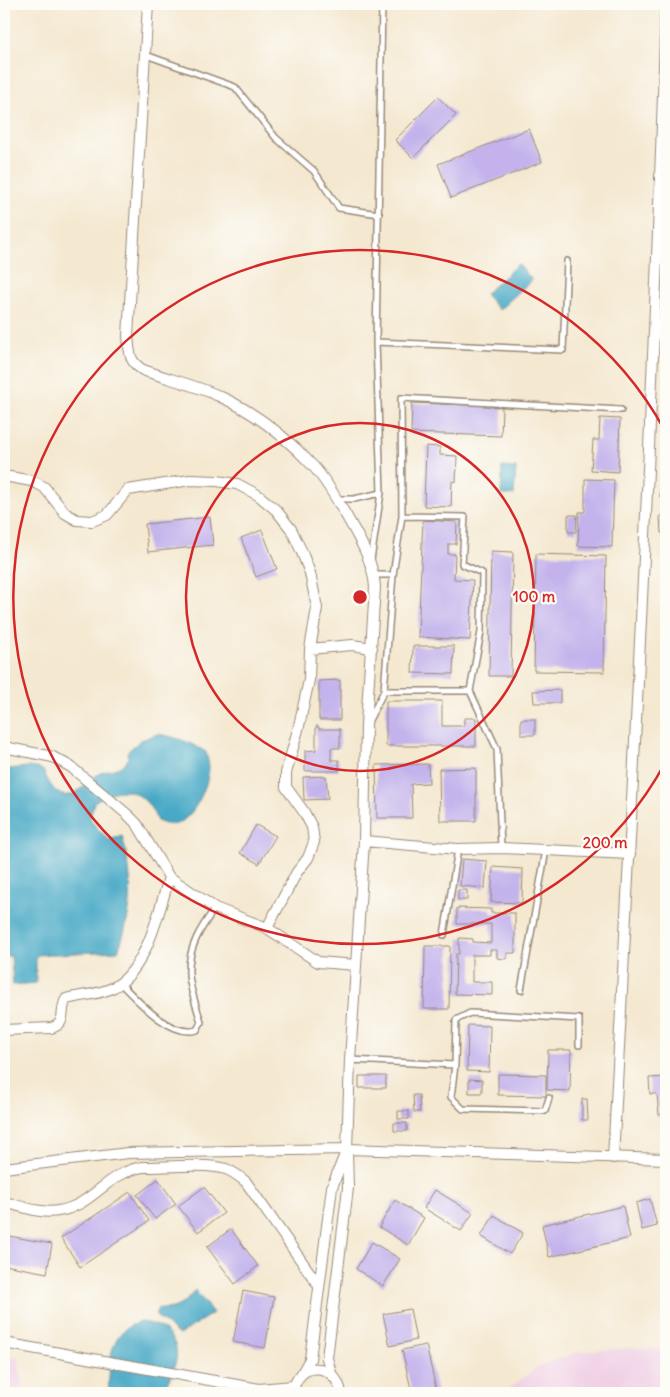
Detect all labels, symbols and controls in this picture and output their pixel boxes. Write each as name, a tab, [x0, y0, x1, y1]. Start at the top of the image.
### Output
text: 100 m	[513, 587, 555, 606]
centre of rings	[351, 588, 369, 606]
text: 200 m	[583, 833, 627, 852]

